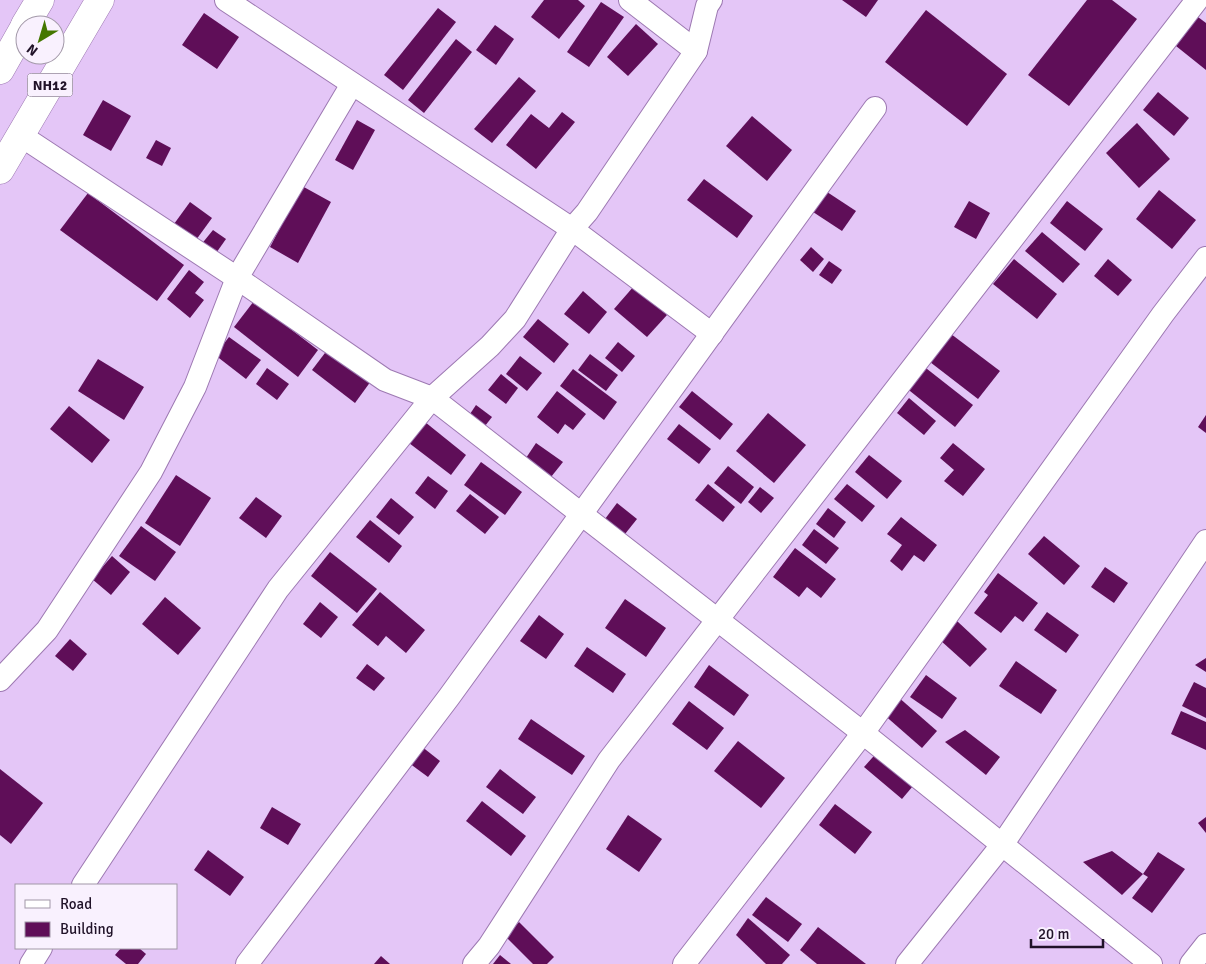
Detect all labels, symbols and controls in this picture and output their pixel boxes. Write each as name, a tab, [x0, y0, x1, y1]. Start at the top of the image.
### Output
north arrow	[15, 15, 65, 65]
text: N	[23, 40, 41, 60]
road number: NH12	[28, 74, 72, 96]
legend	[15, 884, 178, 949]
text: Road	[60, 895, 92, 913]
scale bar	[1031, 916, 1104, 948]
text: Building	[60, 920, 114, 938]
text: 20 m	[1038, 925, 1069, 943]

